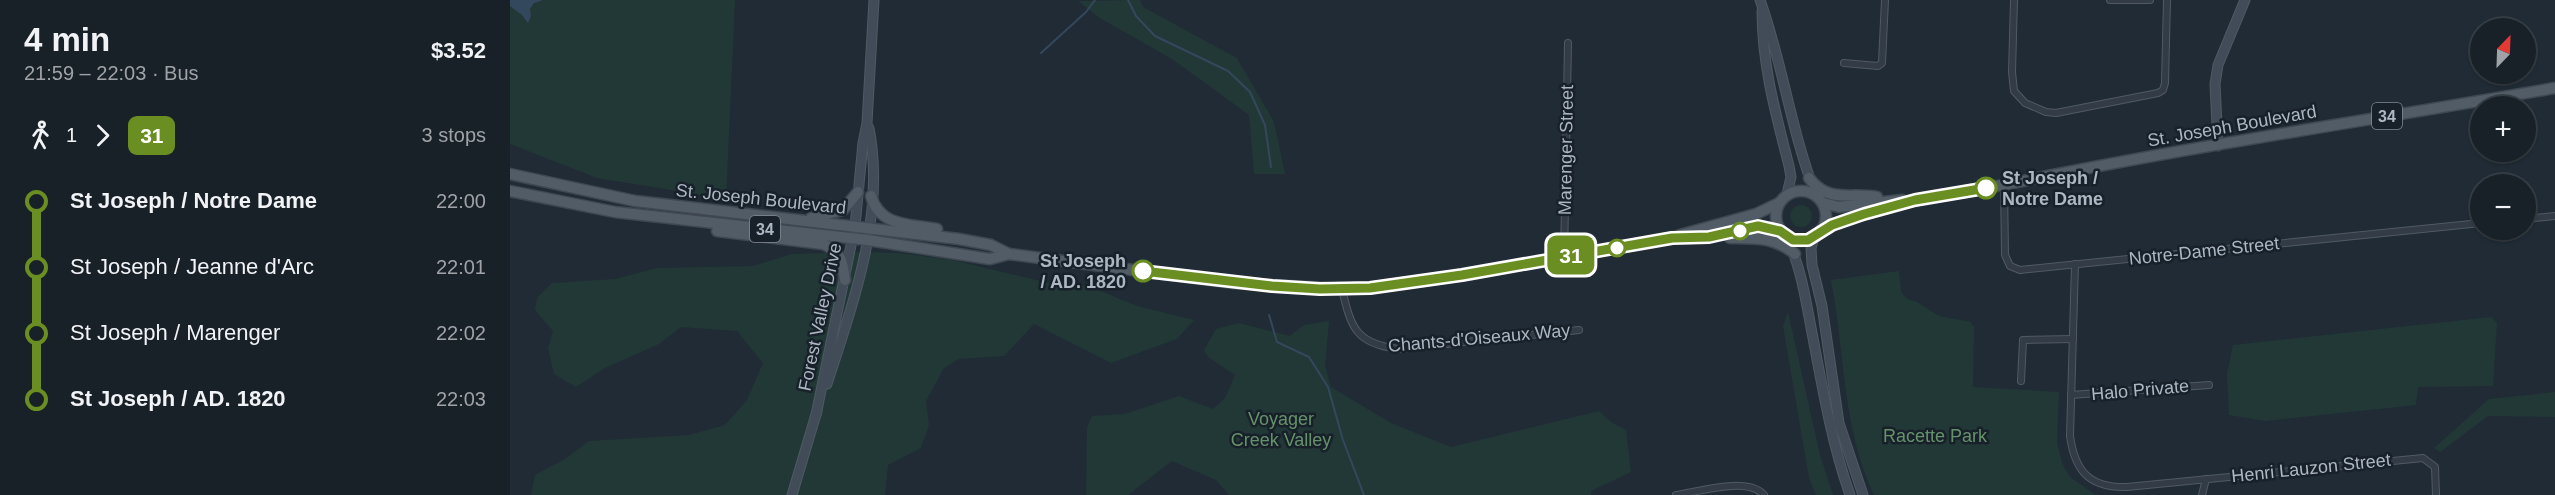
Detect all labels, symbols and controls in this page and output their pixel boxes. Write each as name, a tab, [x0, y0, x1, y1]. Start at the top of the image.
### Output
north arrow	[2470, 18, 2536, 84]
map controls	[2470, 18, 2536, 240]
text: 4 min	[24, 21, 110, 58]
text: $3.52	[431, 38, 486, 63]
text: 21:59 – 22:03 · Bus	[24, 62, 199, 84]
street label: Marenger Street	[1555, 85, 1577, 215]
button: +	[2470, 96, 2536, 162]
street label: St. Joseph Boulevard	[2146, 101, 2318, 151]
road number: 34	[2372, 103, 2402, 129]
icon: walk	[24, 119, 57, 152]
icon: forward	[86, 119, 119, 152]
text: 1	[66, 124, 77, 146]
text: 31	[140, 124, 163, 147]
text: 3 stops	[422, 124, 486, 146]
place label: St Joseph / Notre Dame	[2002, 168, 2103, 209]
button: −	[2470, 174, 2536, 240]
marker: St Joseph / Notre Dame	[1975, 177, 1997, 199]
street label: St. Joseph Boulevard	[675, 180, 847, 218]
text: St Joseph / Notre Dame	[70, 188, 317, 213]
text: 22:00	[436, 190, 486, 212]
road number: 34	[750, 216, 780, 242]
unlabelled marker	[1731, 222, 1749, 240]
street label: Notre-Dame Street	[2128, 233, 2280, 269]
line badge: 31	[1544, 236, 1598, 274]
unlabelled marker	[1608, 239, 1626, 257]
street label: Forest Valley Drive	[795, 241, 845, 393]
text: 31	[1559, 244, 1583, 267]
place label: St Joseph / AD. 1820	[1040, 251, 1126, 292]
text: St Joseph / Jeanne d'Arc	[70, 254, 314, 279]
text: 22:01	[436, 256, 486, 278]
marker: St Joseph / AD. 1820	[1132, 260, 1154, 282]
text: St Joseph / Marenger	[70, 320, 280, 345]
street label: Chants-d'Oiseaux Way	[1387, 320, 1571, 356]
text: 22:02	[436, 322, 486, 344]
street label: Halo Private	[2090, 376, 2190, 404]
text: St Joseph / AD. 1820	[70, 386, 286, 411]
text: 22:03	[436, 388, 486, 410]
park label: Voyager Creek Valley	[1231, 409, 1331, 450]
park label: Racette Park	[1883, 426, 1988, 446]
street label: Henri Lauzon Street	[2230, 450, 2392, 486]

